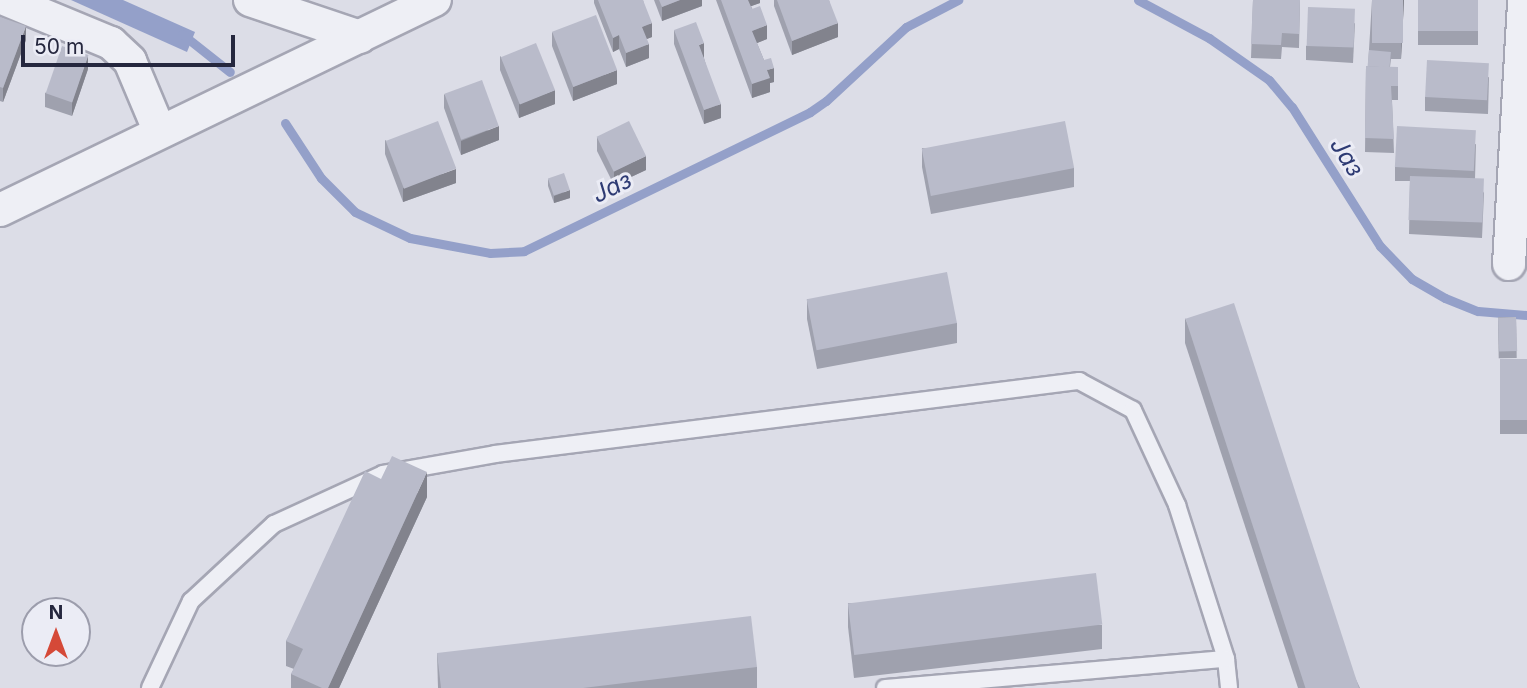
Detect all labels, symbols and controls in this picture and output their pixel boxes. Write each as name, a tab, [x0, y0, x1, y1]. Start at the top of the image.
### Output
scale bar	[24, 21, 238, 65]
text: 50 m	[34, 34, 84, 59]
water label: Јаз	[1324, 132, 1370, 182]
water label: Јаз	[588, 165, 636, 209]
north arrow	[21, 597, 91, 667]
text: N	[49, 601, 63, 624]

